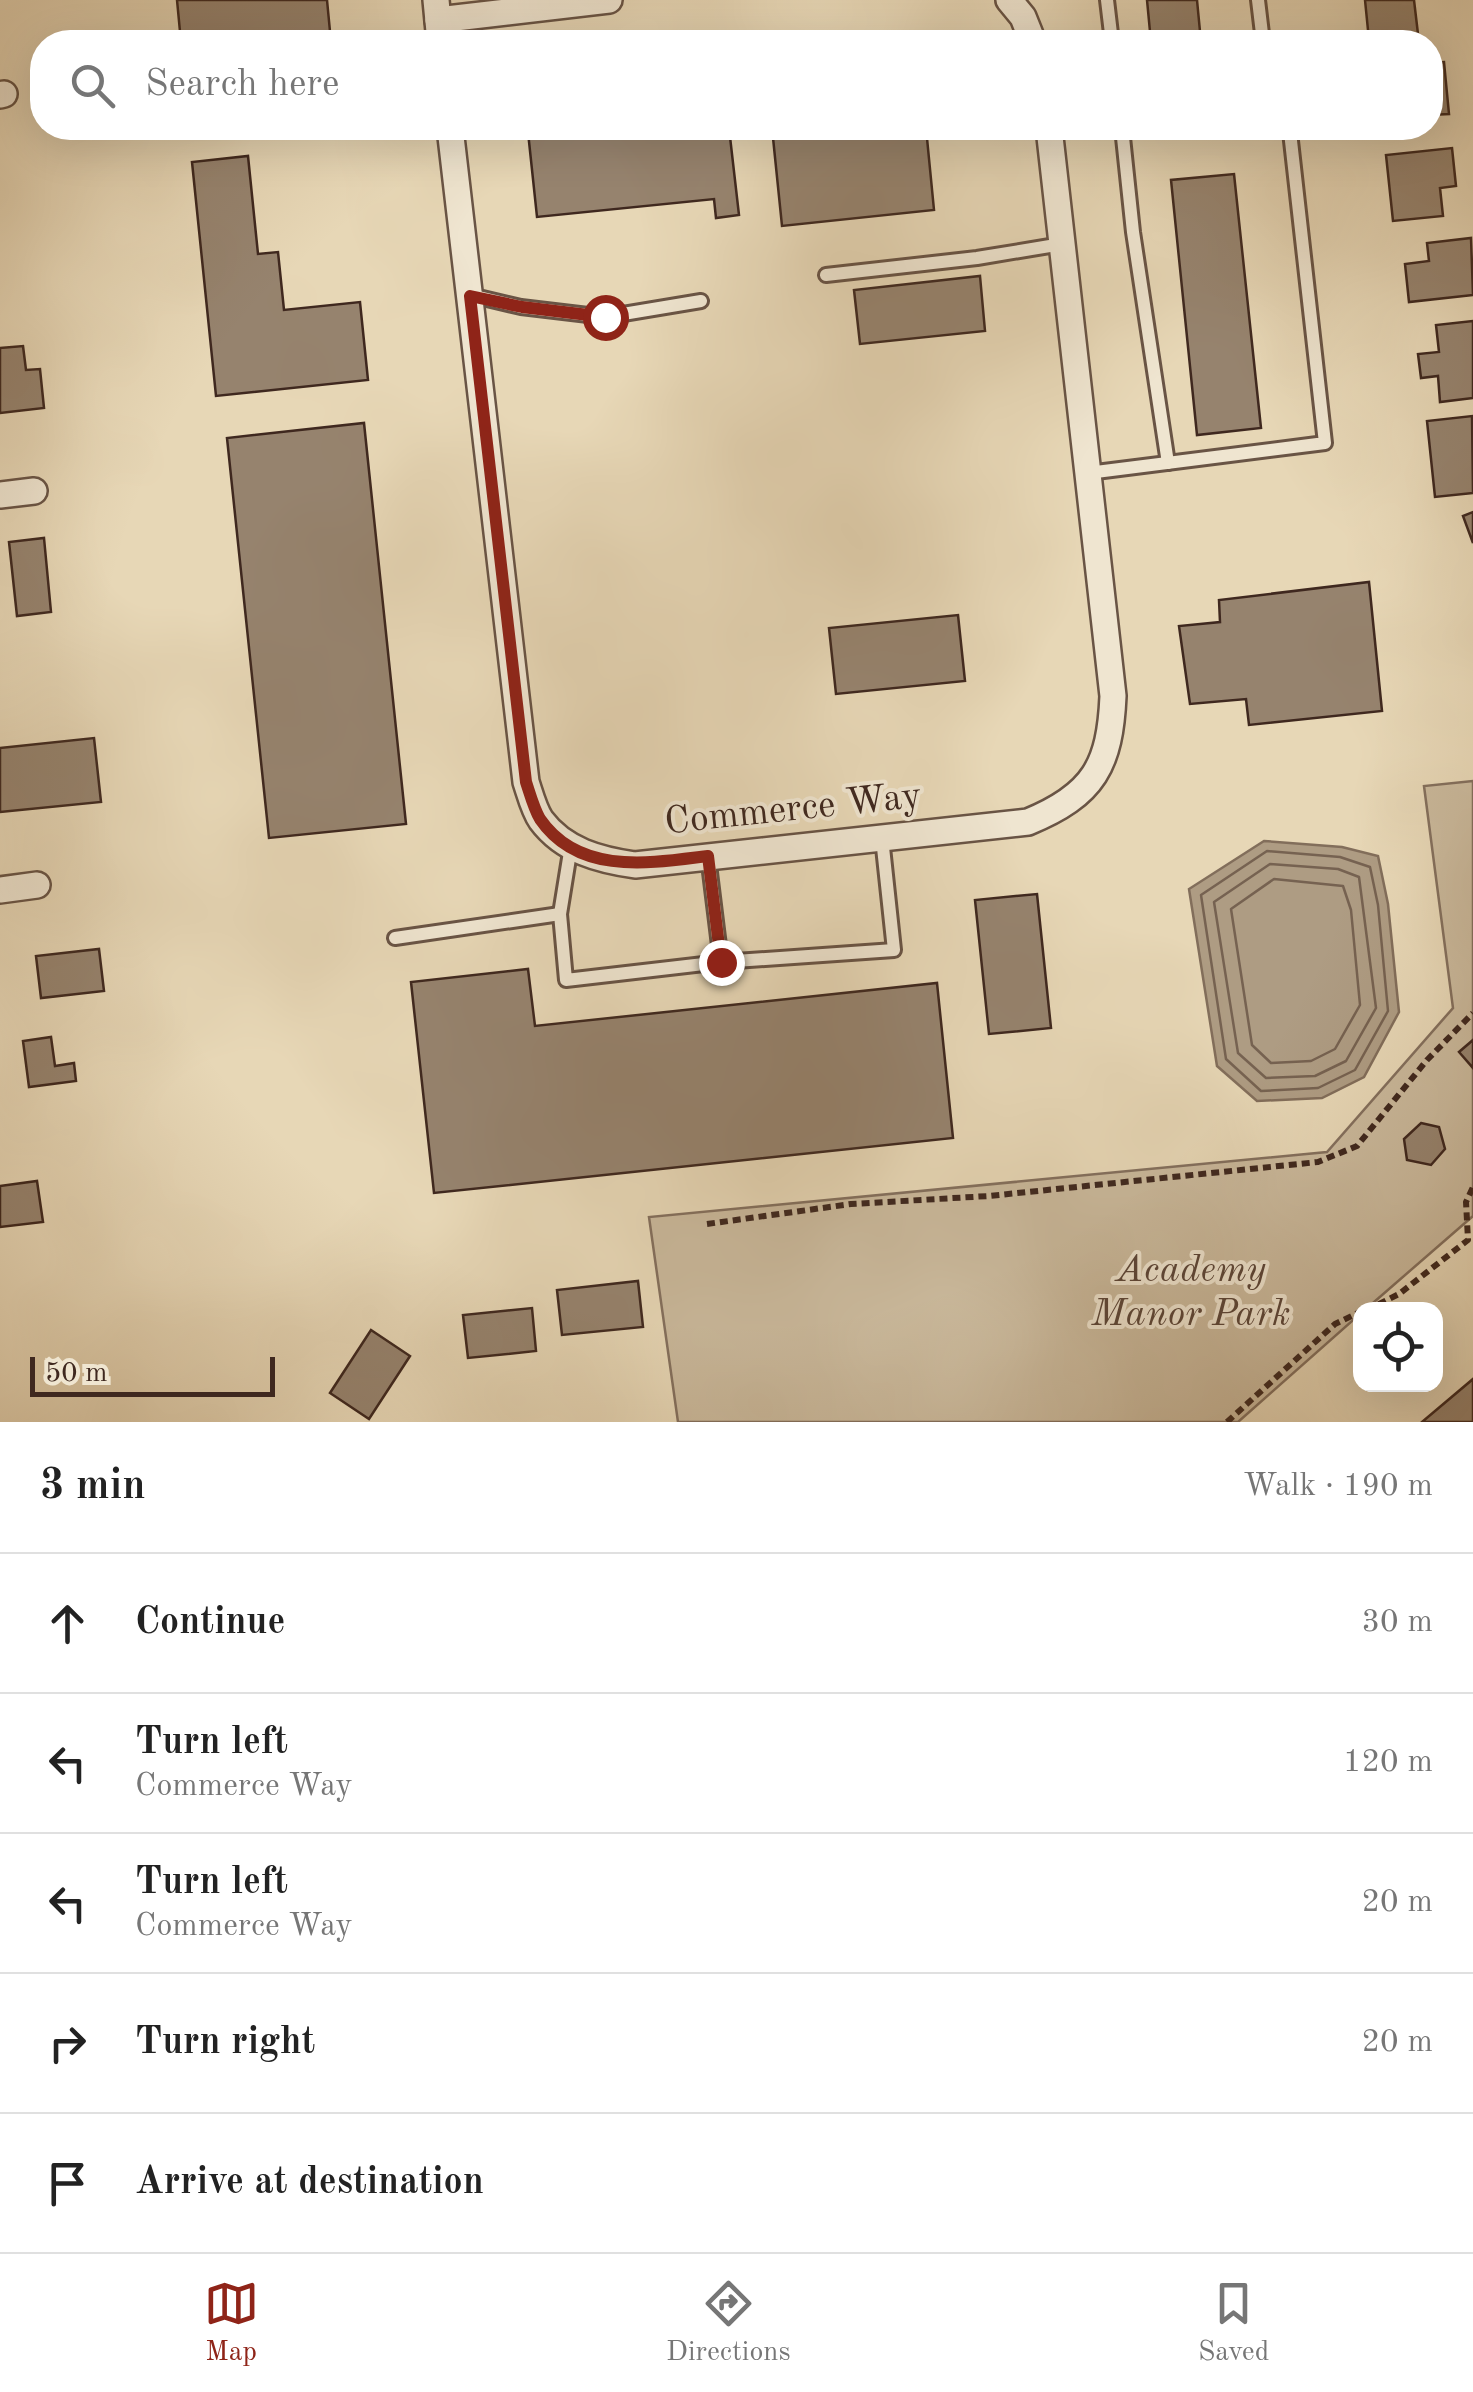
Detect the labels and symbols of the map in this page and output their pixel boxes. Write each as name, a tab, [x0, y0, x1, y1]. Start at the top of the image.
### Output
route start	[583, 295, 629, 341]
street label: Commerce Way	[663, 778, 923, 842]
route end	[699, 940, 745, 986]
park label: Academy Manor Park	[1090, 1252, 1291, 1334]
scale bar	[30, 1352, 275, 1396]

